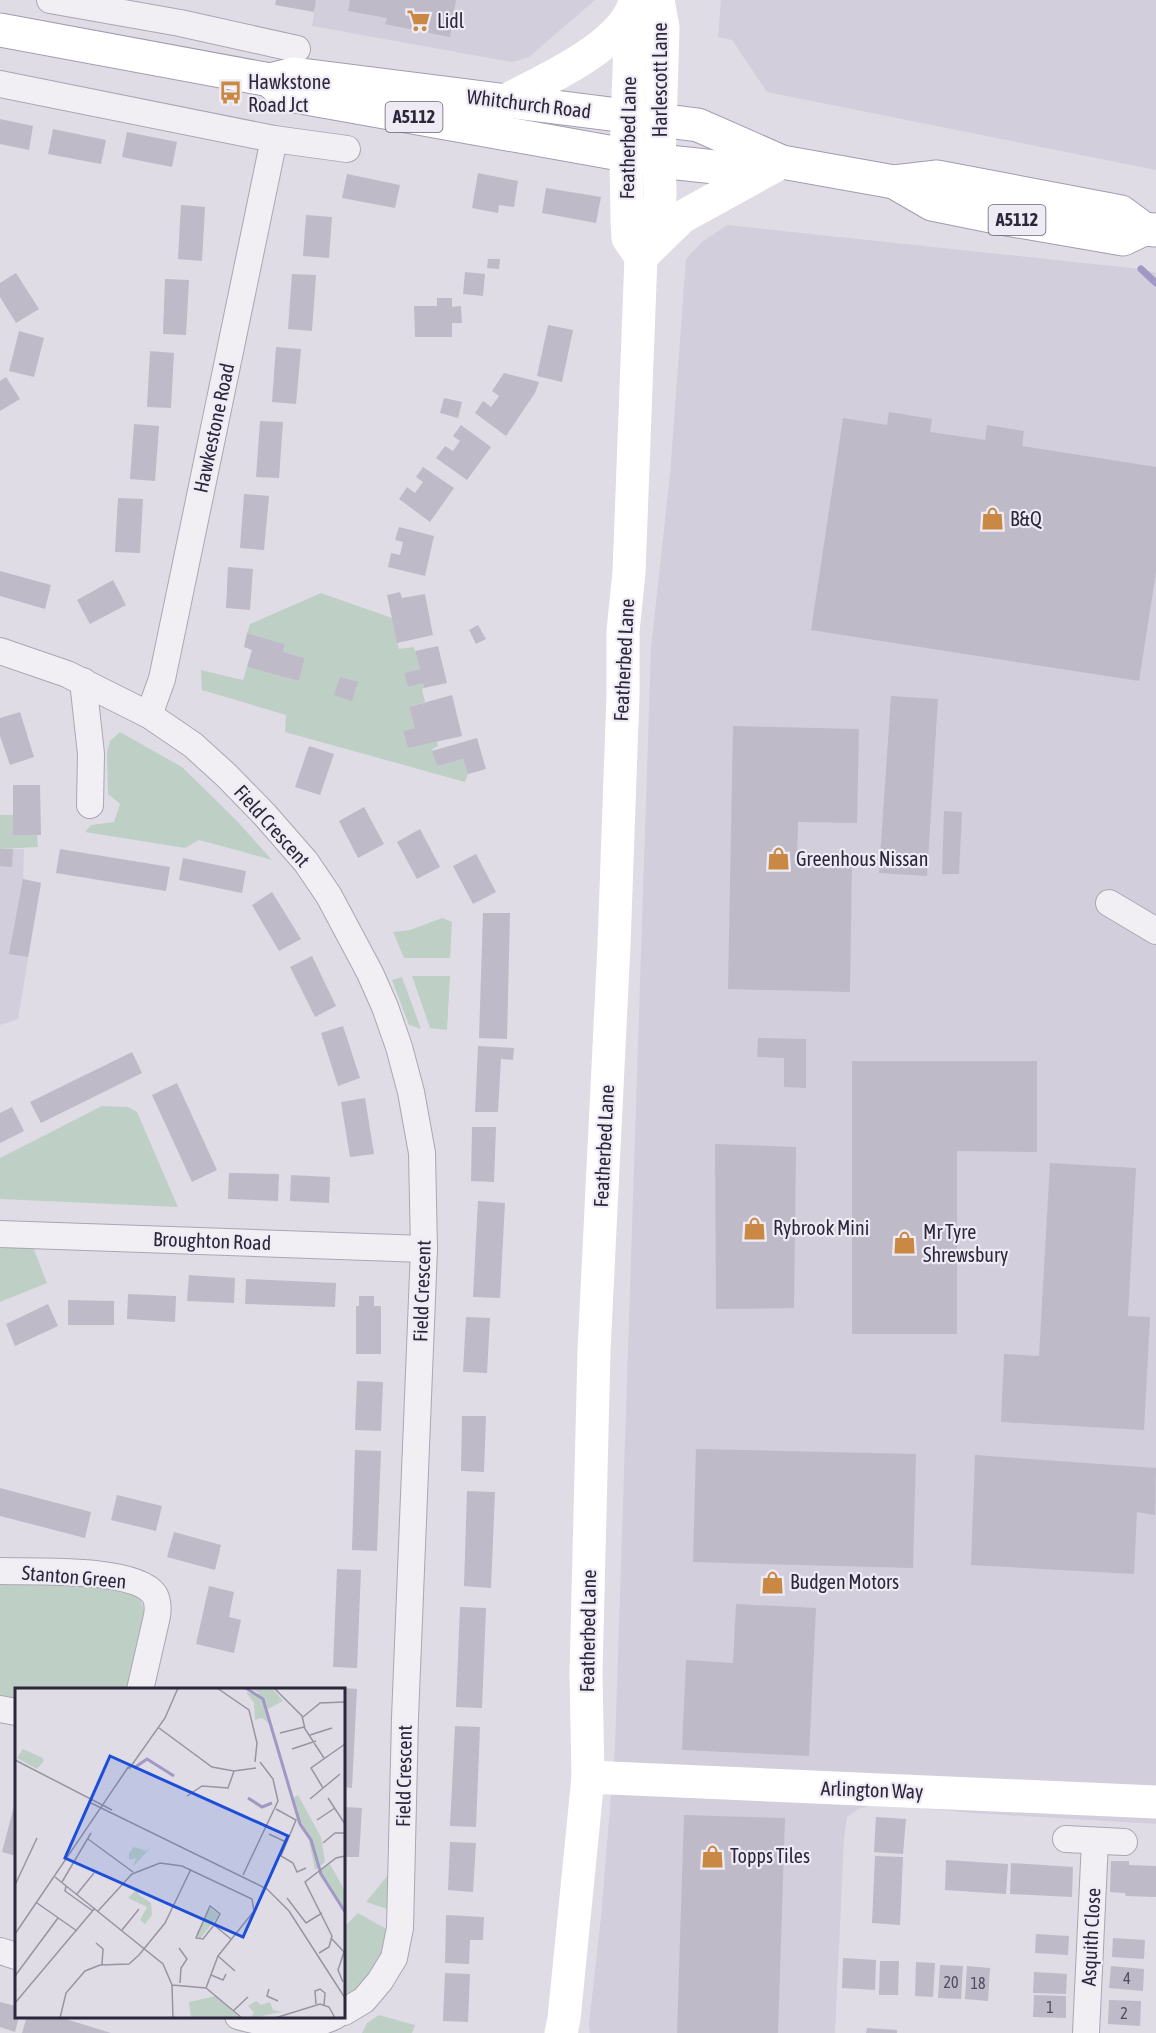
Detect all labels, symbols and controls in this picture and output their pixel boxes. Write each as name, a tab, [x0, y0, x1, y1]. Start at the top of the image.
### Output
supermarket icon: Lidl	[406, 8, 432, 34]
place label: Lidl	[437, 9, 465, 32]
street label: Harlescott Lane	[648, 23, 671, 137]
place label: Hawkstone Road Jct	[248, 70, 330, 116]
street label: Featherbed Lane	[615, 76, 640, 200]
bus stop icon: Hawkstone Road Jct	[217, 80, 243, 106]
street label: Whitchurch Road	[466, 84, 593, 123]
road number: A5112	[386, 102, 442, 132]
road number: A5112	[988, 205, 1046, 235]
street label: Hawkestone Road	[189, 361, 238, 495]
shop icon: B&Q	[979, 506, 1005, 532]
place label: B&Q	[1010, 507, 1042, 530]
street label: Featherbed Lane	[609, 598, 638, 722]
street label: Field Crescent	[230, 780, 315, 871]
shop icon: Greenhous Nissan	[765, 846, 791, 872]
place label: Greenhous Nissan	[796, 847, 928, 870]
street label: Featherbed Lane	[589, 1084, 618, 1208]
shop icon: Rybrook Mini	[742, 1215, 768, 1241]
place label: Rybrook Mini	[773, 1216, 869, 1239]
place label: Mr Tyre Shrewsbury	[923, 1220, 1008, 1266]
street label: Broughton Road	[152, 1227, 272, 1254]
shop icon: Mr Tyre Shrewsbury	[892, 1230, 918, 1256]
street label: Field Crescent	[408, 1239, 435, 1342]
street label: Stanton Green	[21, 1560, 127, 1593]
street label: Featherbed Lane	[575, 1569, 600, 1693]
shop icon: Budgen Motors	[759, 1569, 785, 1595]
place label: Budgen Motors	[790, 1570, 899, 1593]
inset map	[15, 1688, 345, 2018]
street label: Field Crescent	[391, 1725, 416, 1827]
street label: Arlington Way	[820, 1776, 924, 1803]
shop icon: Topps Tiles	[699, 1843, 725, 1869]
place label: Topps Tiles	[730, 1844, 810, 1867]
street label: Asquith Close	[1076, 1887, 1105, 1987]
house number: 4	[1123, 1969, 1131, 1987]
house number: 20	[943, 1973, 959, 1991]
house number: 18	[970, 1974, 986, 1992]
house number: 1	[1046, 1998, 1054, 2016]
house number: 2	[1120, 2004, 1128, 2022]

